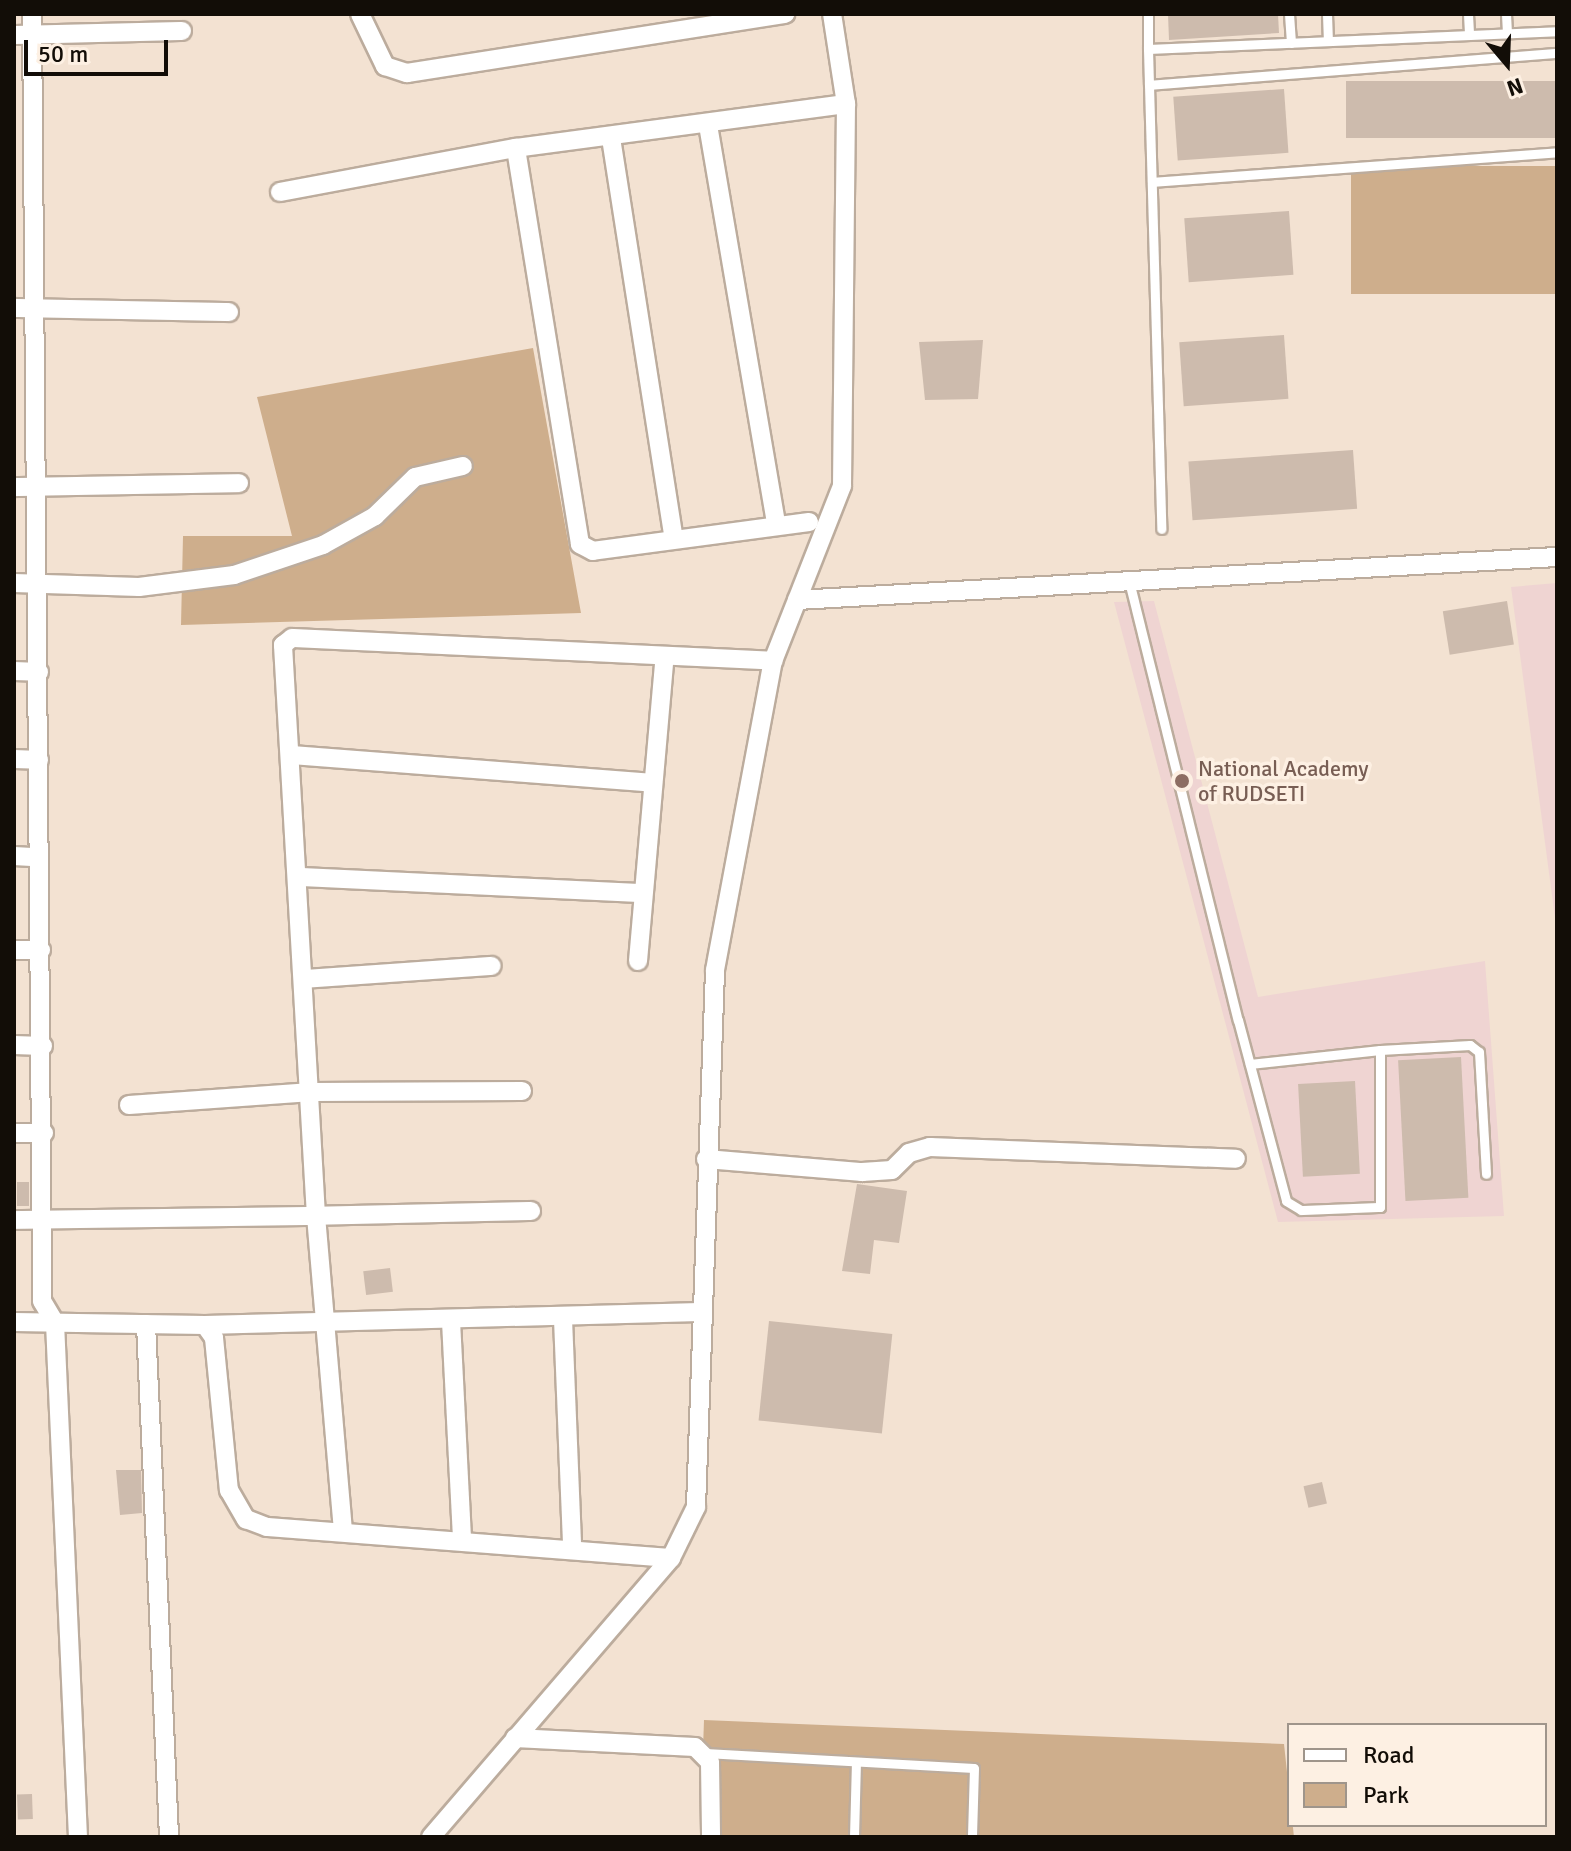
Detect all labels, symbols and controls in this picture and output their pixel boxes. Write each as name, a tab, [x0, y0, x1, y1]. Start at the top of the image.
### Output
scale bar	[28, 24, 172, 74]
north arrow	[1467, 24, 1547, 104]
text: 50 m	[38, 39, 88, 69]
text: N	[1503, 72, 1527, 102]
place label: National Academy of RUDSETI	[1198, 755, 1368, 806]
marker: National Academy of RUDSETI	[1173, 772, 1191, 790]
legend	[1287, 1723, 1547, 1827]
text: Road	[1363, 1740, 1414, 1770]
text: Park	[1363, 1780, 1409, 1810]

